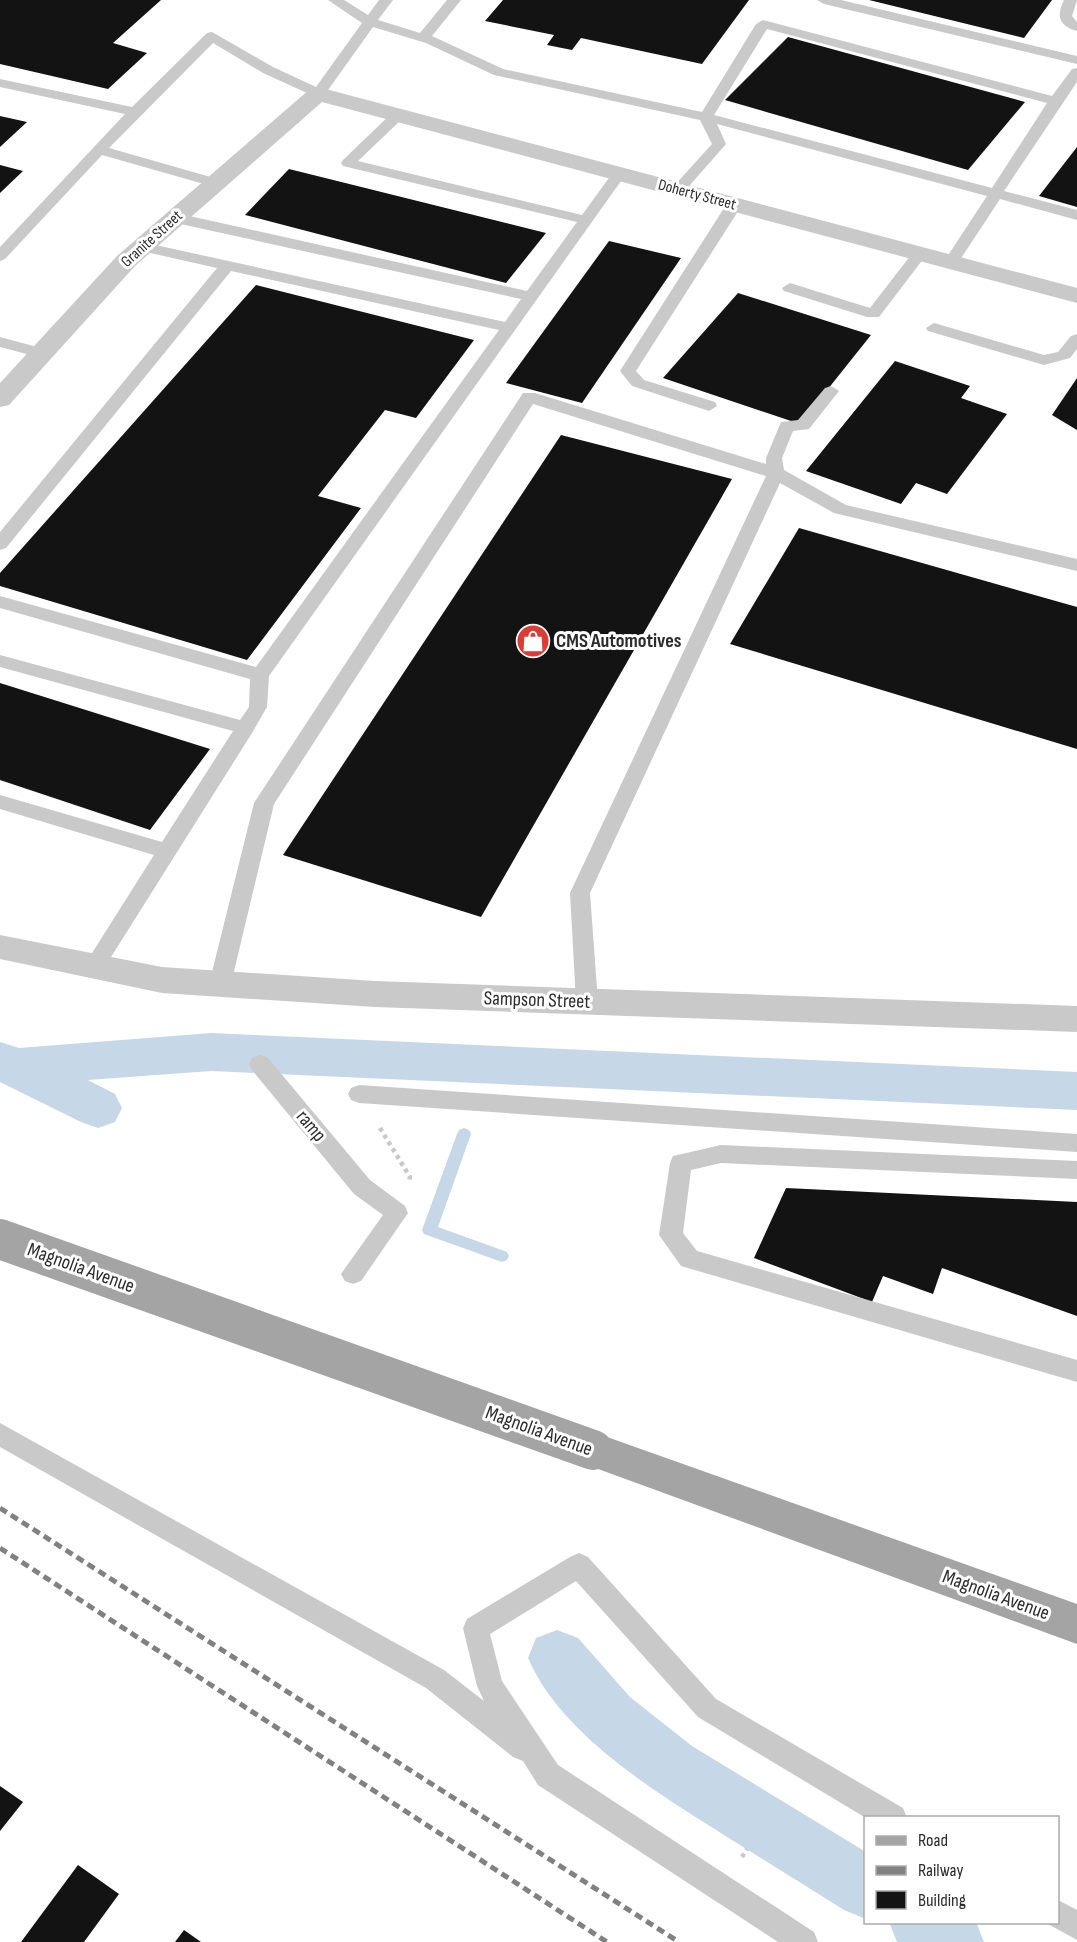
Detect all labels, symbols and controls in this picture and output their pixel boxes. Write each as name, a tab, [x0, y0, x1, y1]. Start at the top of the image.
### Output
street label: Doherty Street	[656, 175, 738, 215]
street label: Granite Street	[117, 206, 187, 271]
shop icon: CMS Automotives	[515, 623, 551, 659]
place label: CMS Automotives	[556, 629, 682, 653]
street label: Sampson Street	[483, 986, 591, 1014]
street label: ramp	[291, 1105, 331, 1147]
street label: Magnolia Avenue	[24, 1238, 138, 1298]
street label: Magnolia Avenue	[482, 1401, 596, 1461]
street label: Magnolia Avenue	[939, 1565, 1053, 1625]
legend	[864, 1816, 1059, 1924]
text: Road	[918, 1830, 948, 1851]
text: Railway	[918, 1860, 963, 1881]
text: Building	[918, 1890, 966, 1911]

